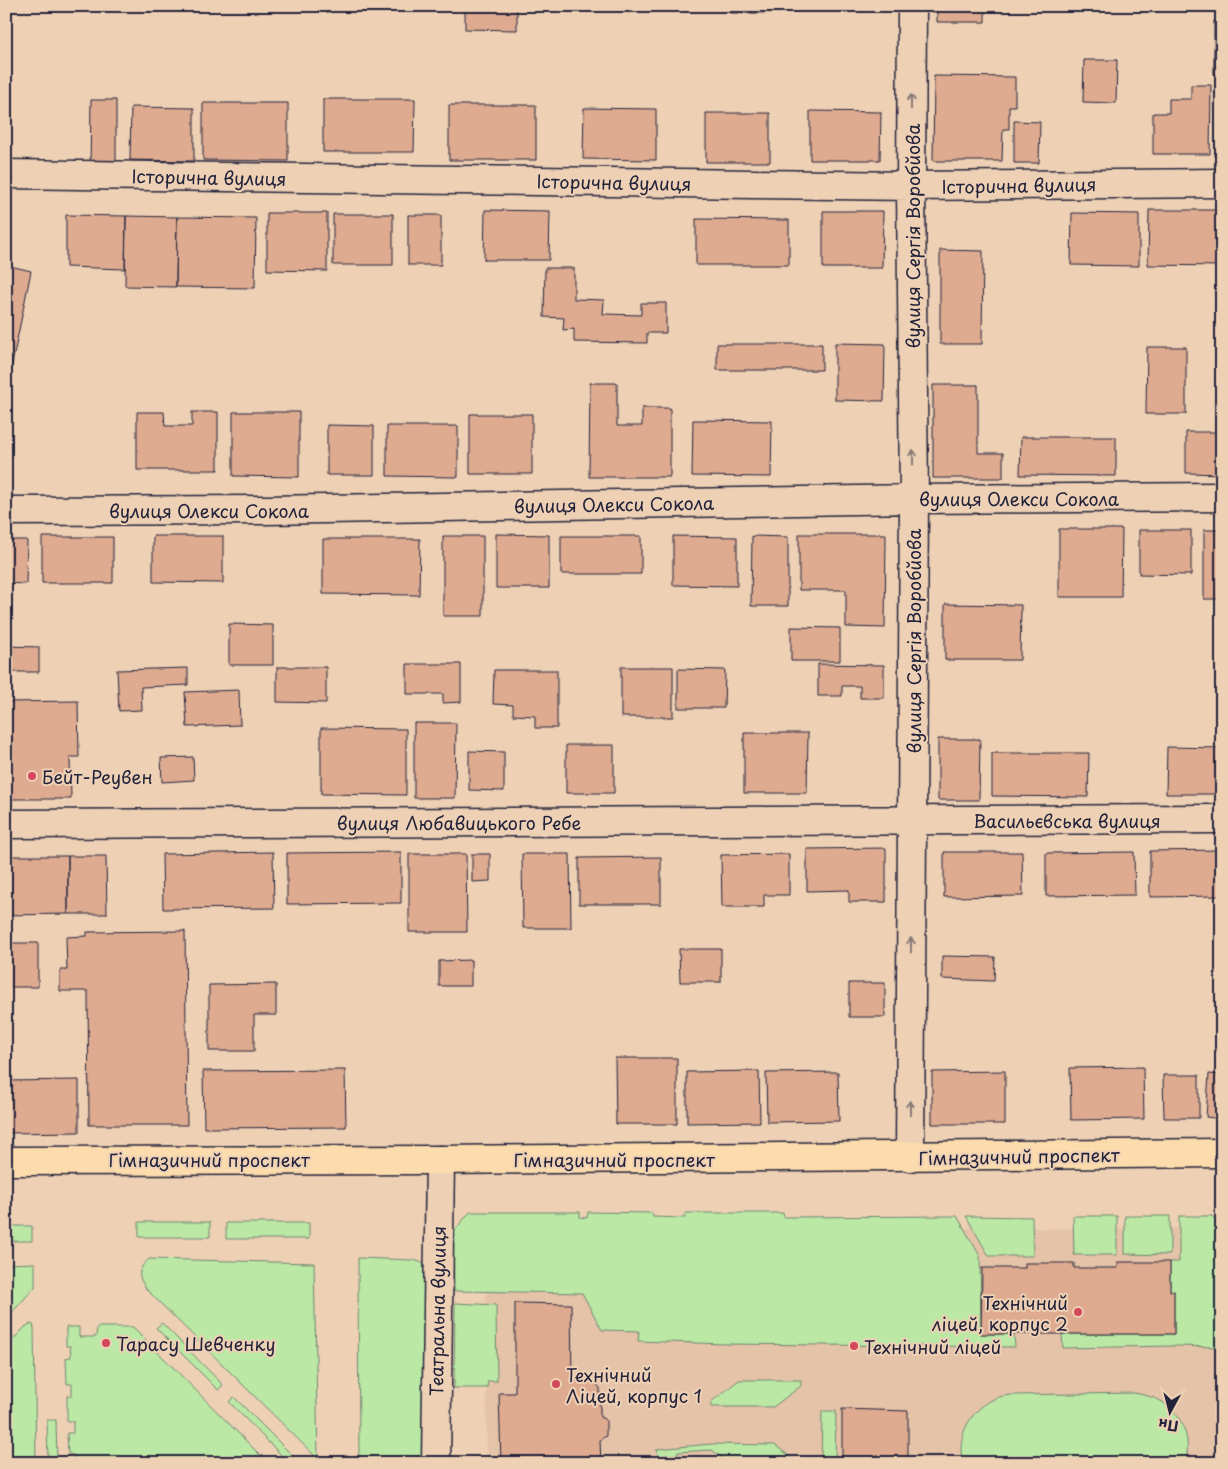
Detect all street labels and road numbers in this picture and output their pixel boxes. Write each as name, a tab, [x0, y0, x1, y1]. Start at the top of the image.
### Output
street label: вулиця Сергія Воробйова	[899, 123, 926, 349]
street label: Історична вулиця	[131, 162, 287, 192]
street label: Історична вулиця	[536, 167, 692, 197]
street label: Історична вулиця	[941, 170, 1097, 200]
street label: вулиця Олекси Сокола	[919, 485, 1120, 512]
street label: вулиця Олекси Сокола	[514, 489, 715, 519]
street label: вулиця Олекси Сокола	[109, 497, 310, 524]
street label: вулиця Сергія Воробйова	[900, 528, 927, 754]
street label: Васильєвська вулиця	[973, 807, 1161, 834]
street label: вулиця Любавицького Ребе	[337, 809, 581, 836]
street label: Гімназичний проспект	[918, 1141, 1120, 1171]
street label: Гімназичний проспект	[108, 1146, 310, 1173]
street label: Гімназичний проспект	[513, 1146, 715, 1173]
street label: Театральна вулиця	[422, 1226, 452, 1396]

